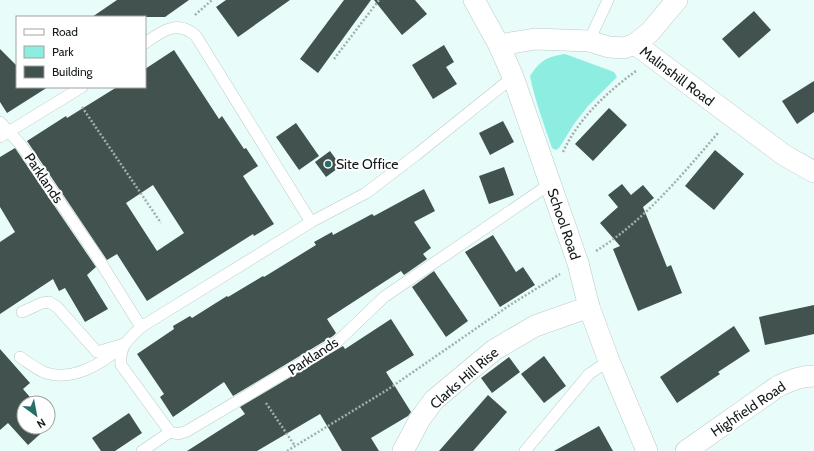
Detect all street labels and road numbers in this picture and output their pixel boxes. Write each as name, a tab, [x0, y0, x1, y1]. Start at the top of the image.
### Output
street label: Malinshill Road	[636, 42, 718, 110]
street label: Parklands	[21, 149, 67, 207]
street label: School Road	[543, 186, 585, 262]
street label: Parklands	[284, 333, 342, 379]
street label: Clarks Hill Rise	[426, 343, 502, 413]
street label: Highfield Road	[707, 377, 789, 441]

